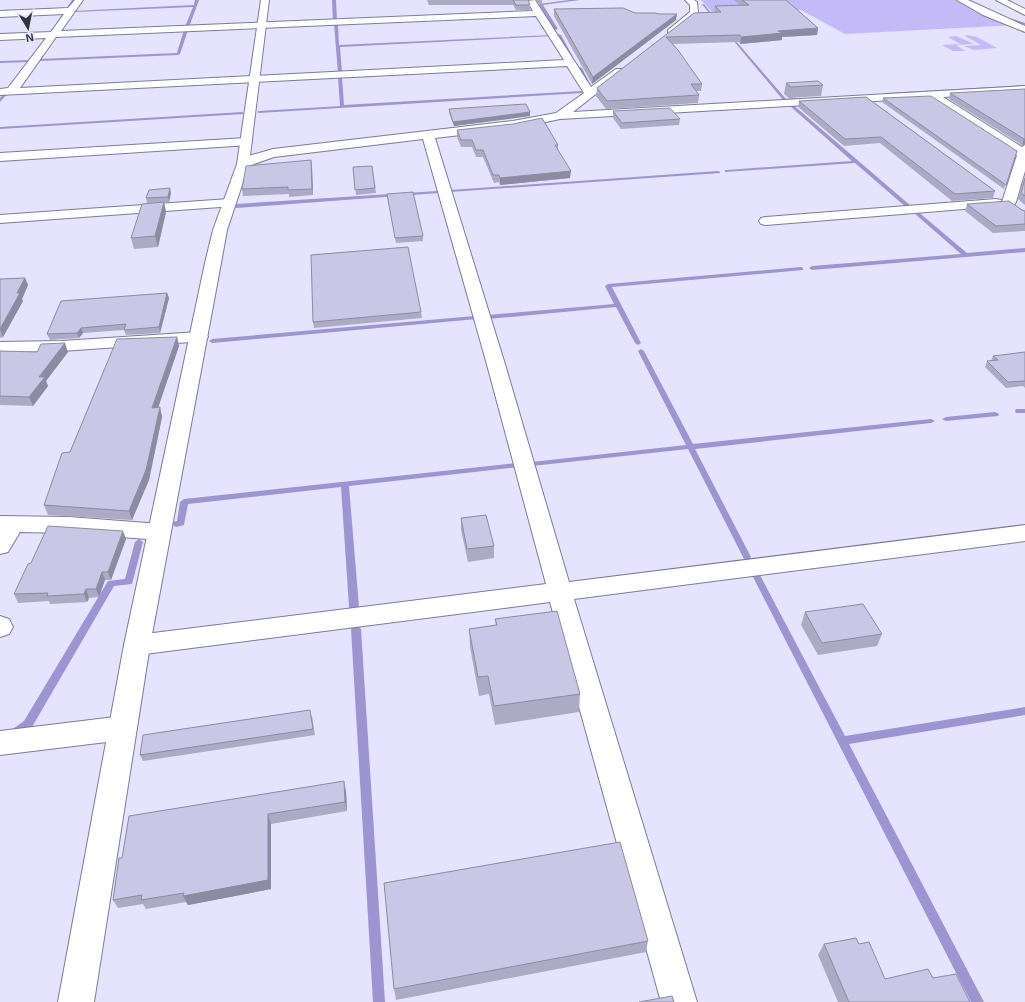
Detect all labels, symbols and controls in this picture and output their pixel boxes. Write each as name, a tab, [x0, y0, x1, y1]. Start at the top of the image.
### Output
north arrow	[8, 8, 48, 48]
text: N	[25, 31, 35, 44]

